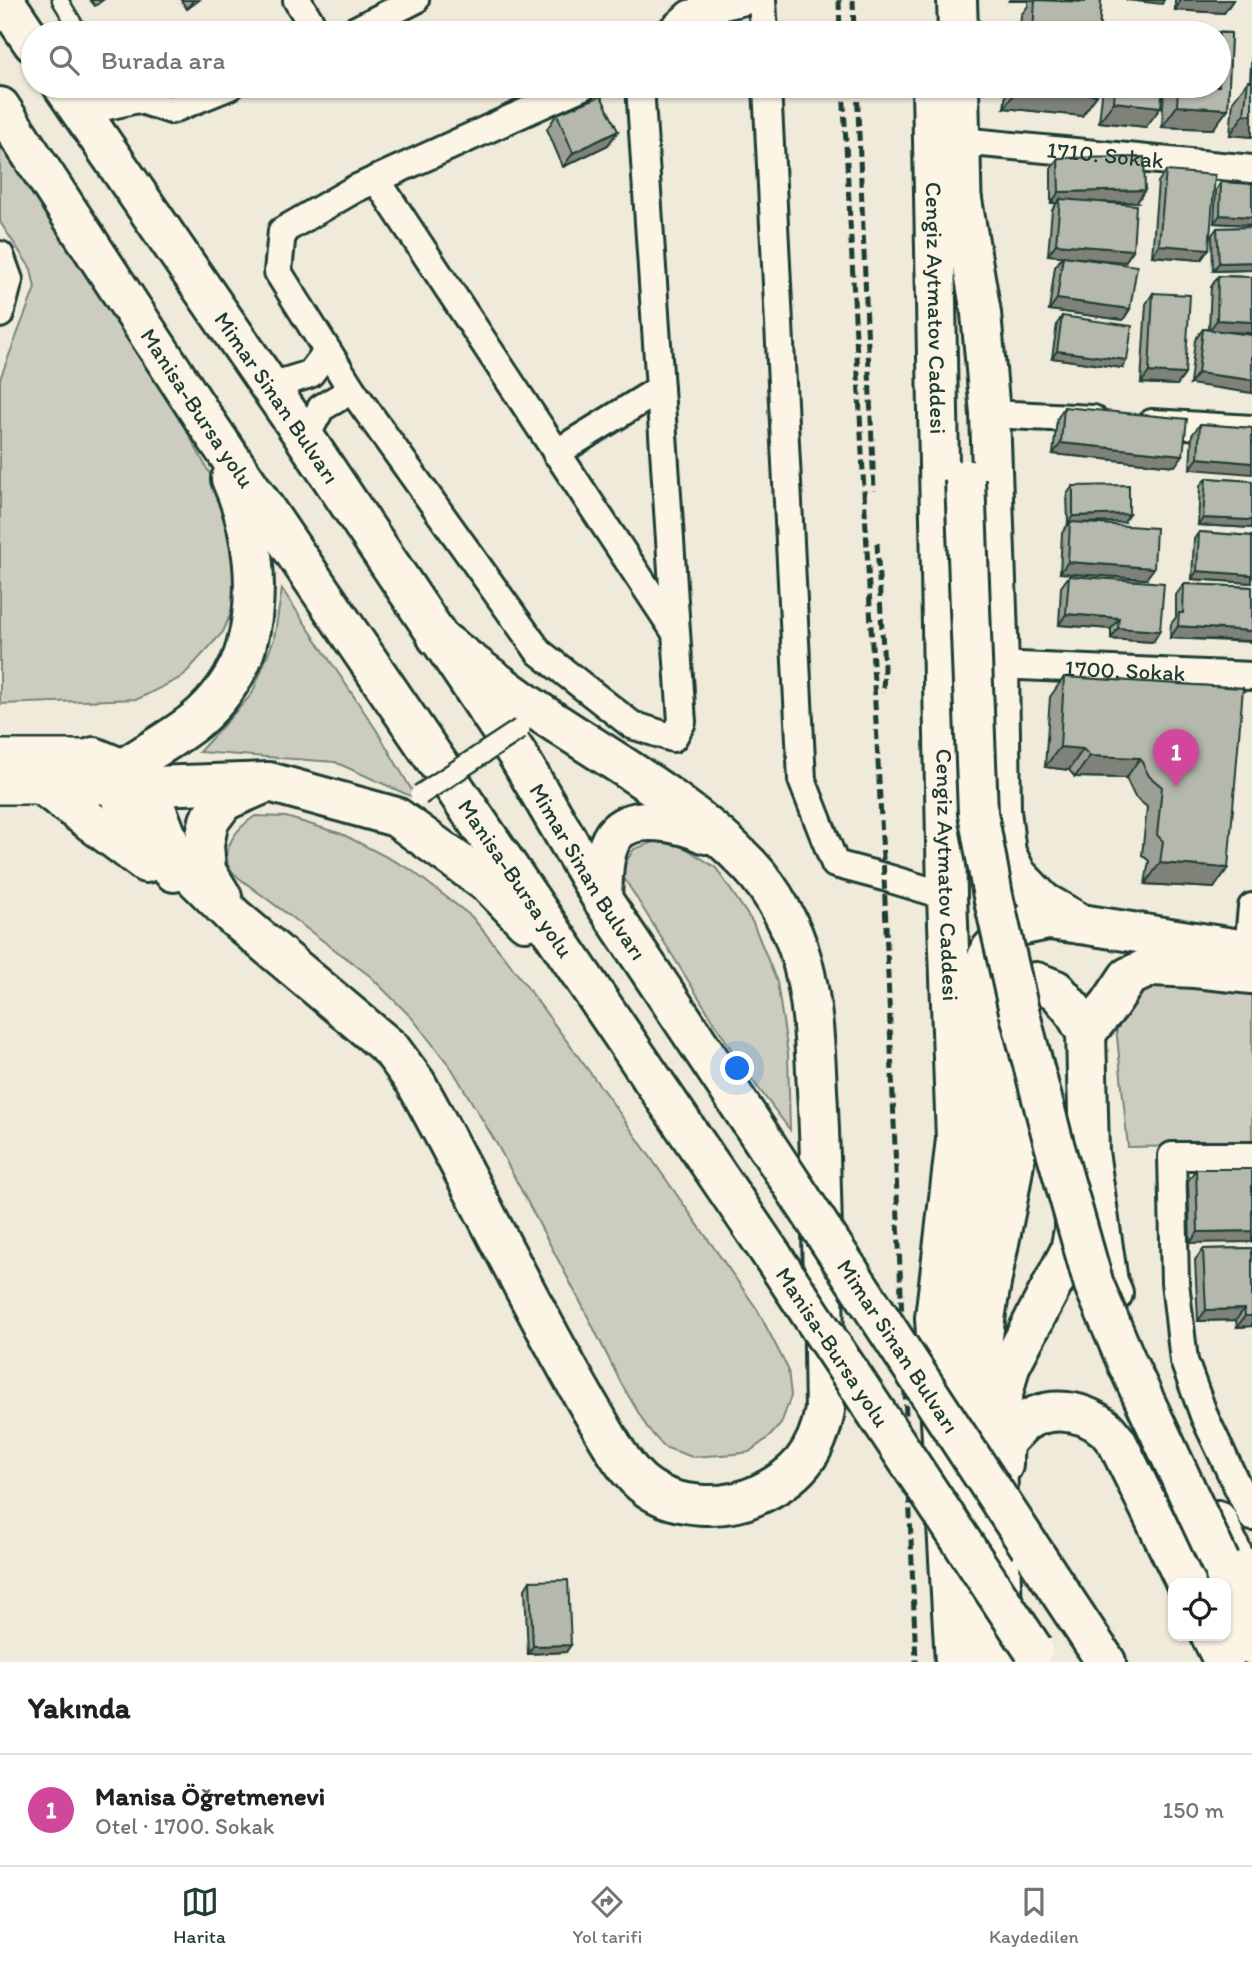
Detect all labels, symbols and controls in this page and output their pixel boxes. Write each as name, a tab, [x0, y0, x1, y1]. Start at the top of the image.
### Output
search box	[21, 21, 1231, 98]
icon: search	[45, 41, 83, 79]
text: Burada ara	[101, 44, 225, 76]
street label: 1710. Sokak	[1046, 135, 1165, 174]
street label: Cengiz Aytmatov Caddesi	[920, 181, 952, 434]
street label: Mimar Sinan Bulvarı	[208, 306, 346, 489]
street label: Manisa-Bursa yolu	[135, 323, 261, 493]
street label: 1700. Sokak	[1064, 654, 1186, 687]
pin: 1	[1153, 729, 1199, 787]
street label: Cengiz Aytmatov Caddesi	[930, 748, 965, 1002]
street label: Mimar Sinan Bulvarı	[523, 778, 653, 965]
street label: Manisa-Bursa yolu	[452, 794, 580, 963]
your location	[720, 1051, 754, 1085]
street label: Mimar Sinan Bulvarı	[831, 1254, 965, 1438]
street label: Manisa-Bursa yolu	[770, 1262, 896, 1432]
map controls	[1168, 1578, 1231, 1641]
button: locate	[1168, 1578, 1231, 1641]
text: Yakında	[28, 1689, 130, 1726]
text: Manisa Öğretmenevi	[95, 1780, 325, 1812]
text: 1	[46, 1796, 56, 1824]
text: 150 m	[1163, 1796, 1224, 1824]
text: Otel · 1700. Sokak	[95, 1812, 275, 1840]
tab: Harita	[173, 1883, 226, 1948]
tab: Yol tarifi	[572, 1883, 642, 1948]
tab: Kaydedilen	[989, 1883, 1079, 1948]

